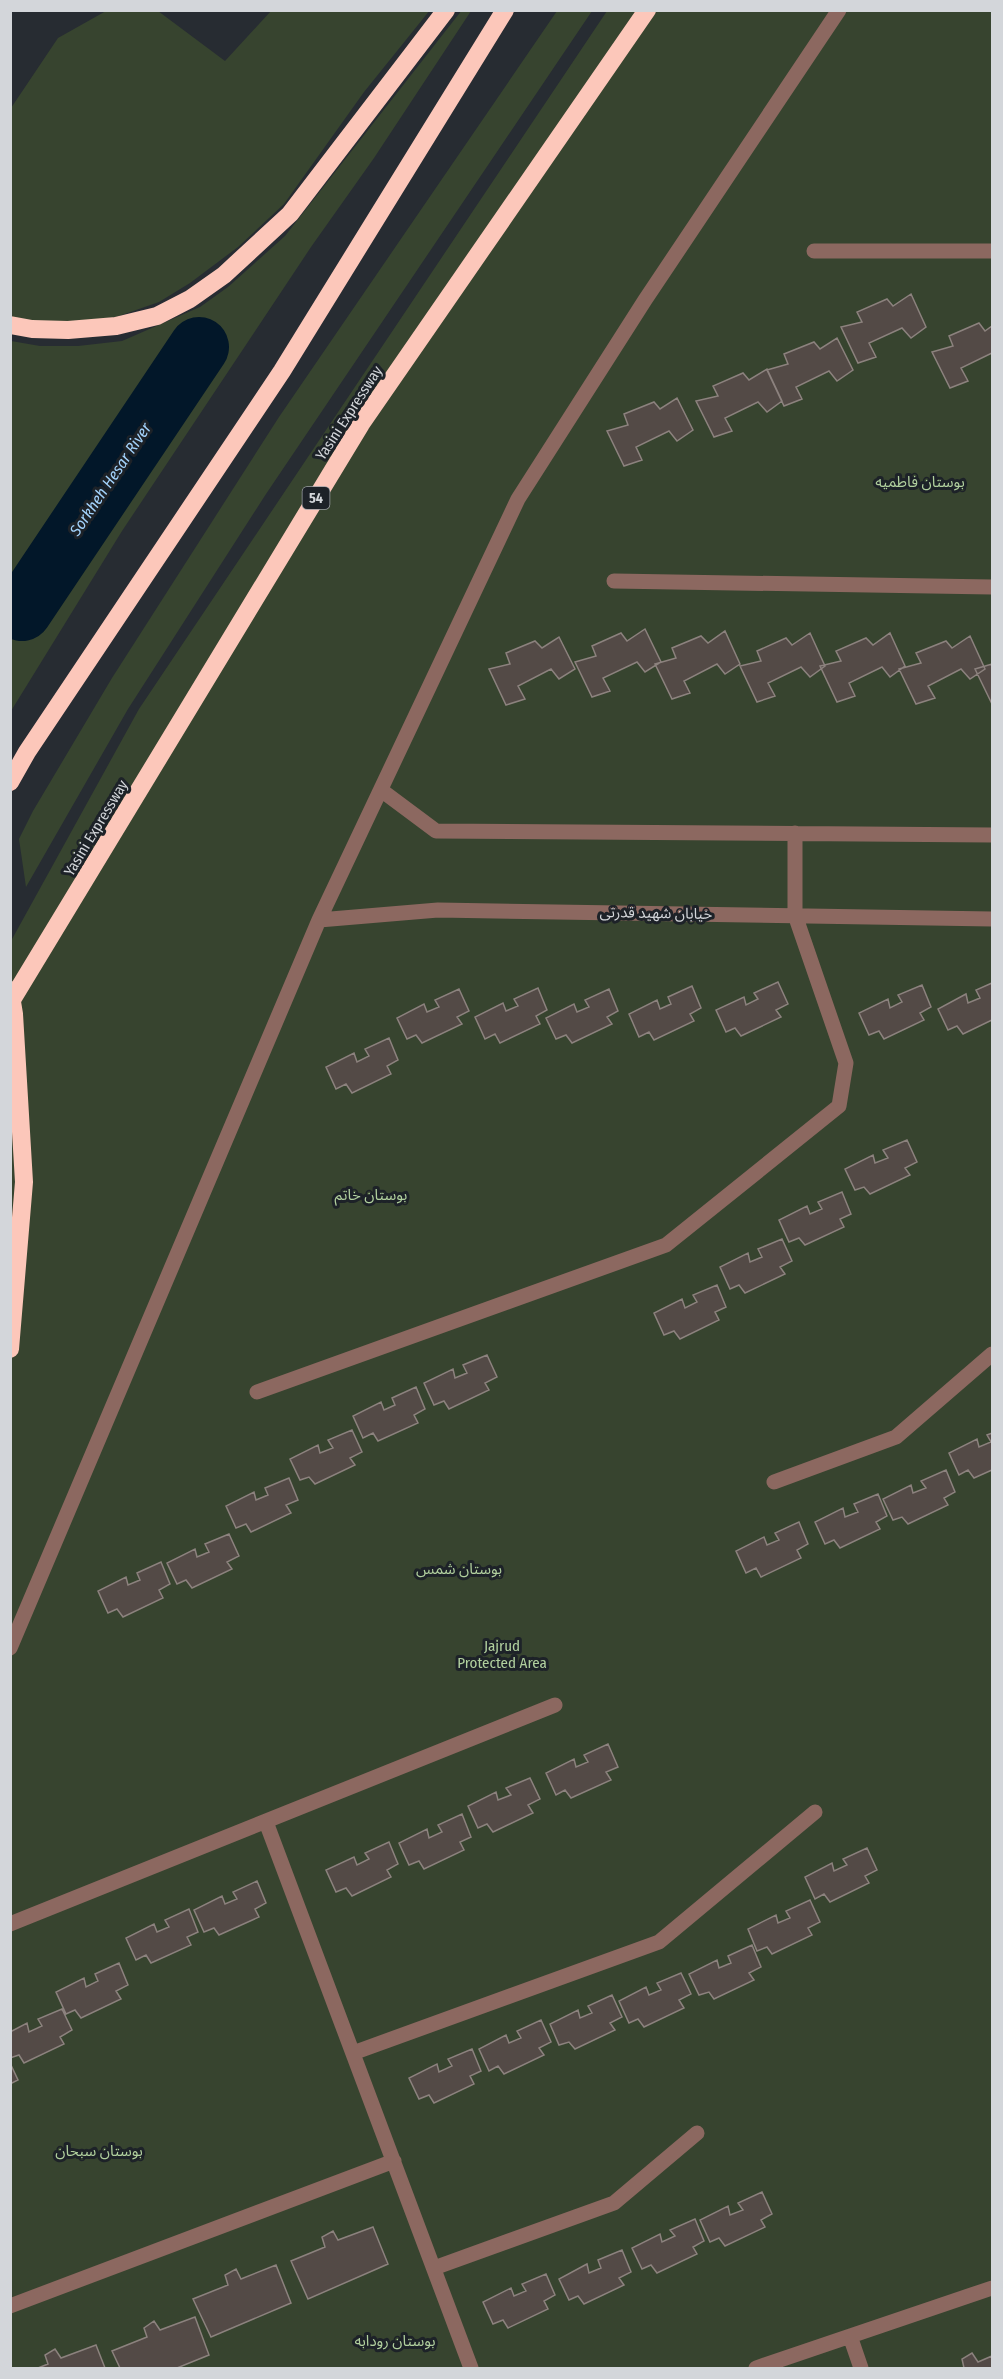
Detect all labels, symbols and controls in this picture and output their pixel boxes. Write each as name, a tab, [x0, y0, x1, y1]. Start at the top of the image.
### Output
street label: Yasini Expressway	[312, 362, 386, 464]
water label: Sorkheh Hesar River	[65, 419, 155, 540]
park label: بوستان فاطمیه	[875, 473, 965, 491]
road number: 54	[302, 487, 330, 509]
street label: Yasini Expressway	[60, 777, 132, 879]
street label: خیابان شهید قدرتی	[599, 903, 713, 923]
park label: بوستان خاتم	[335, 1186, 407, 1206]
park label: بوستان شمس	[416, 1560, 502, 1578]
park label: Jajrud Protected Area	[457, 1637, 547, 1672]
park label: بوستان سبحان	[55, 2142, 143, 2160]
park label: بوستان رودابه	[355, 2332, 435, 2350]

